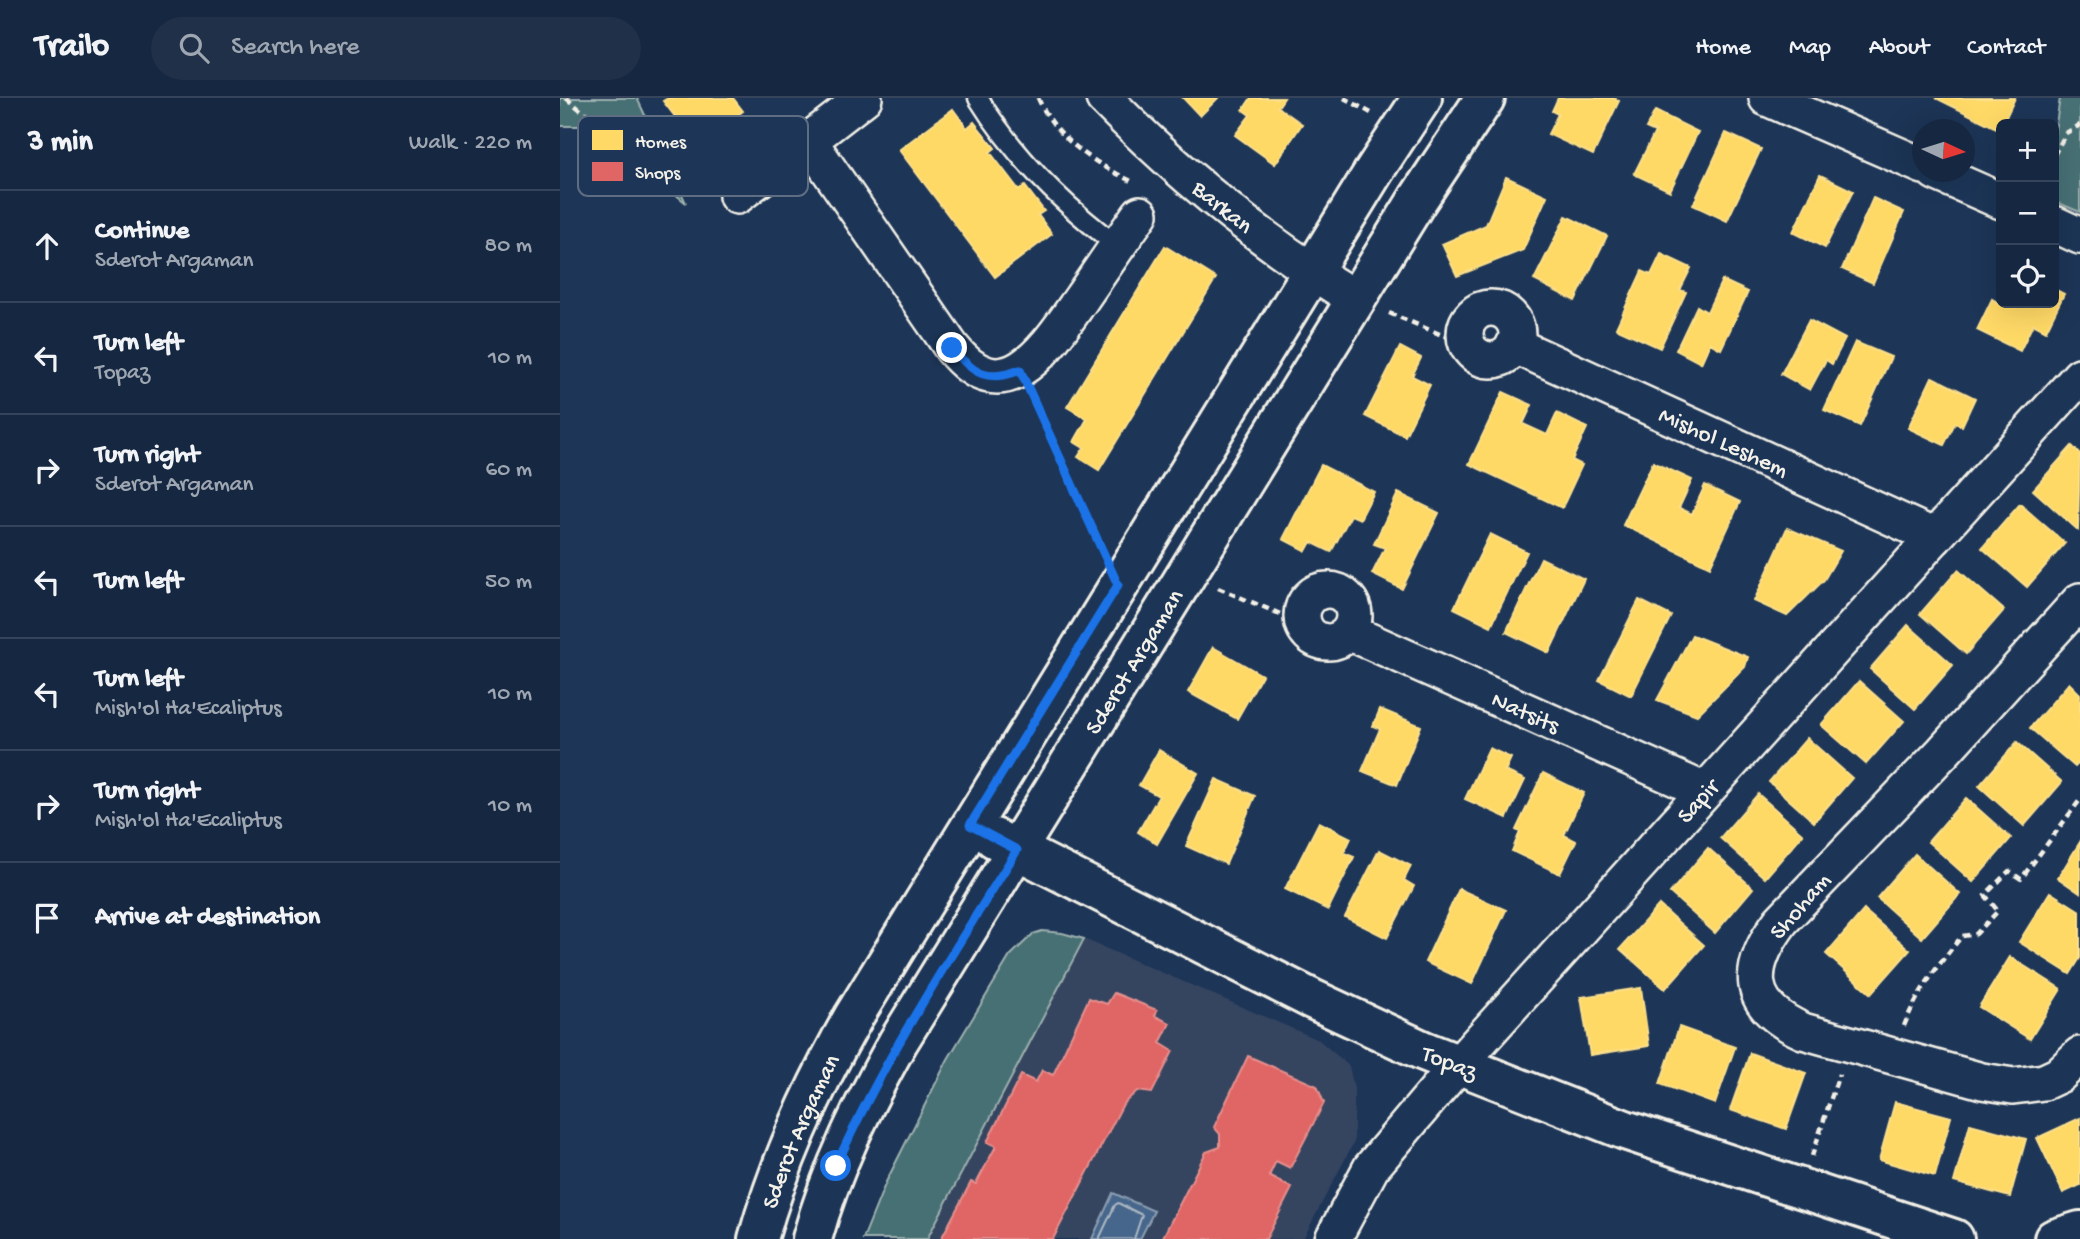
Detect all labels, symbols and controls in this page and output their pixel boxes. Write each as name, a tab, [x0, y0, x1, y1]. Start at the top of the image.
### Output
search box	[151, 17, 641, 80]
text: Trailo	[35, 29, 109, 67]
icon: search	[175, 29, 213, 67]
text: Search here	[231, 33, 359, 64]
text: Home	[1695, 34, 1751, 63]
text: Map	[1789, 34, 1831, 63]
text: About	[1869, 34, 1929, 63]
text: Contact	[1967, 34, 2045, 63]
legend	[578, 116, 808, 196]
north arrow	[1912, 119, 1975, 182]
map controls	[1996, 119, 2059, 308]
button: +	[1996, 119, 2059, 182]
text: 3 min	[28, 126, 93, 161]
text: Walk · 220 m	[409, 130, 532, 157]
text: Homes	[635, 132, 687, 155]
text: Shops	[635, 163, 681, 186]
street label: Barkan	[1184, 175, 1258, 242]
button: −	[1996, 182, 2059, 245]
text: Continue	[95, 217, 189, 248]
icon: ahead	[28, 227, 66, 265]
text: 80 m	[485, 233, 532, 260]
button: locate	[1996, 245, 2059, 308]
text: Sderot Argaman	[95, 248, 254, 275]
text: Turn left	[95, 329, 183, 360]
route end	[936, 332, 967, 363]
icon: left	[28, 339, 66, 377]
text: 10 m	[488, 345, 532, 372]
text: Topaz	[95, 360, 150, 387]
street label: Mishol Leshem	[1653, 402, 1792, 486]
text: Turn right	[95, 441, 199, 472]
icon: right	[28, 451, 66, 489]
text: 60 m	[486, 457, 532, 484]
text: Sderot Argaman	[95, 472, 254, 499]
icon: left	[28, 563, 66, 601]
text: Turn left	[95, 567, 183, 598]
text: 50 m	[485, 569, 532, 596]
street label: Sderot Argaman	[1080, 584, 1192, 741]
text: Turn left	[95, 665, 183, 696]
icon: left	[28, 675, 66, 713]
text: 10 m	[488, 681, 532, 708]
street label: Natsits	[1486, 686, 1564, 743]
text: Mish'ol Ha'Ecaliptus	[95, 696, 282, 723]
street label: Sapir	[1672, 772, 1729, 831]
text: Turn right	[95, 777, 199, 808]
icon: right	[28, 787, 66, 825]
text: 10 m	[488, 793, 532, 820]
text: Mish'ol Ha'Ecaliptus	[95, 808, 282, 835]
street label: Shoham	[1765, 868, 1839, 947]
icon: arrive	[28, 899, 66, 937]
text: Arrive at destination	[95, 903, 320, 934]
street label: Topaz	[1415, 1040, 1482, 1089]
street label: Sderot Argaman	[757, 1050, 849, 1213]
route start	[820, 1150, 851, 1181]

